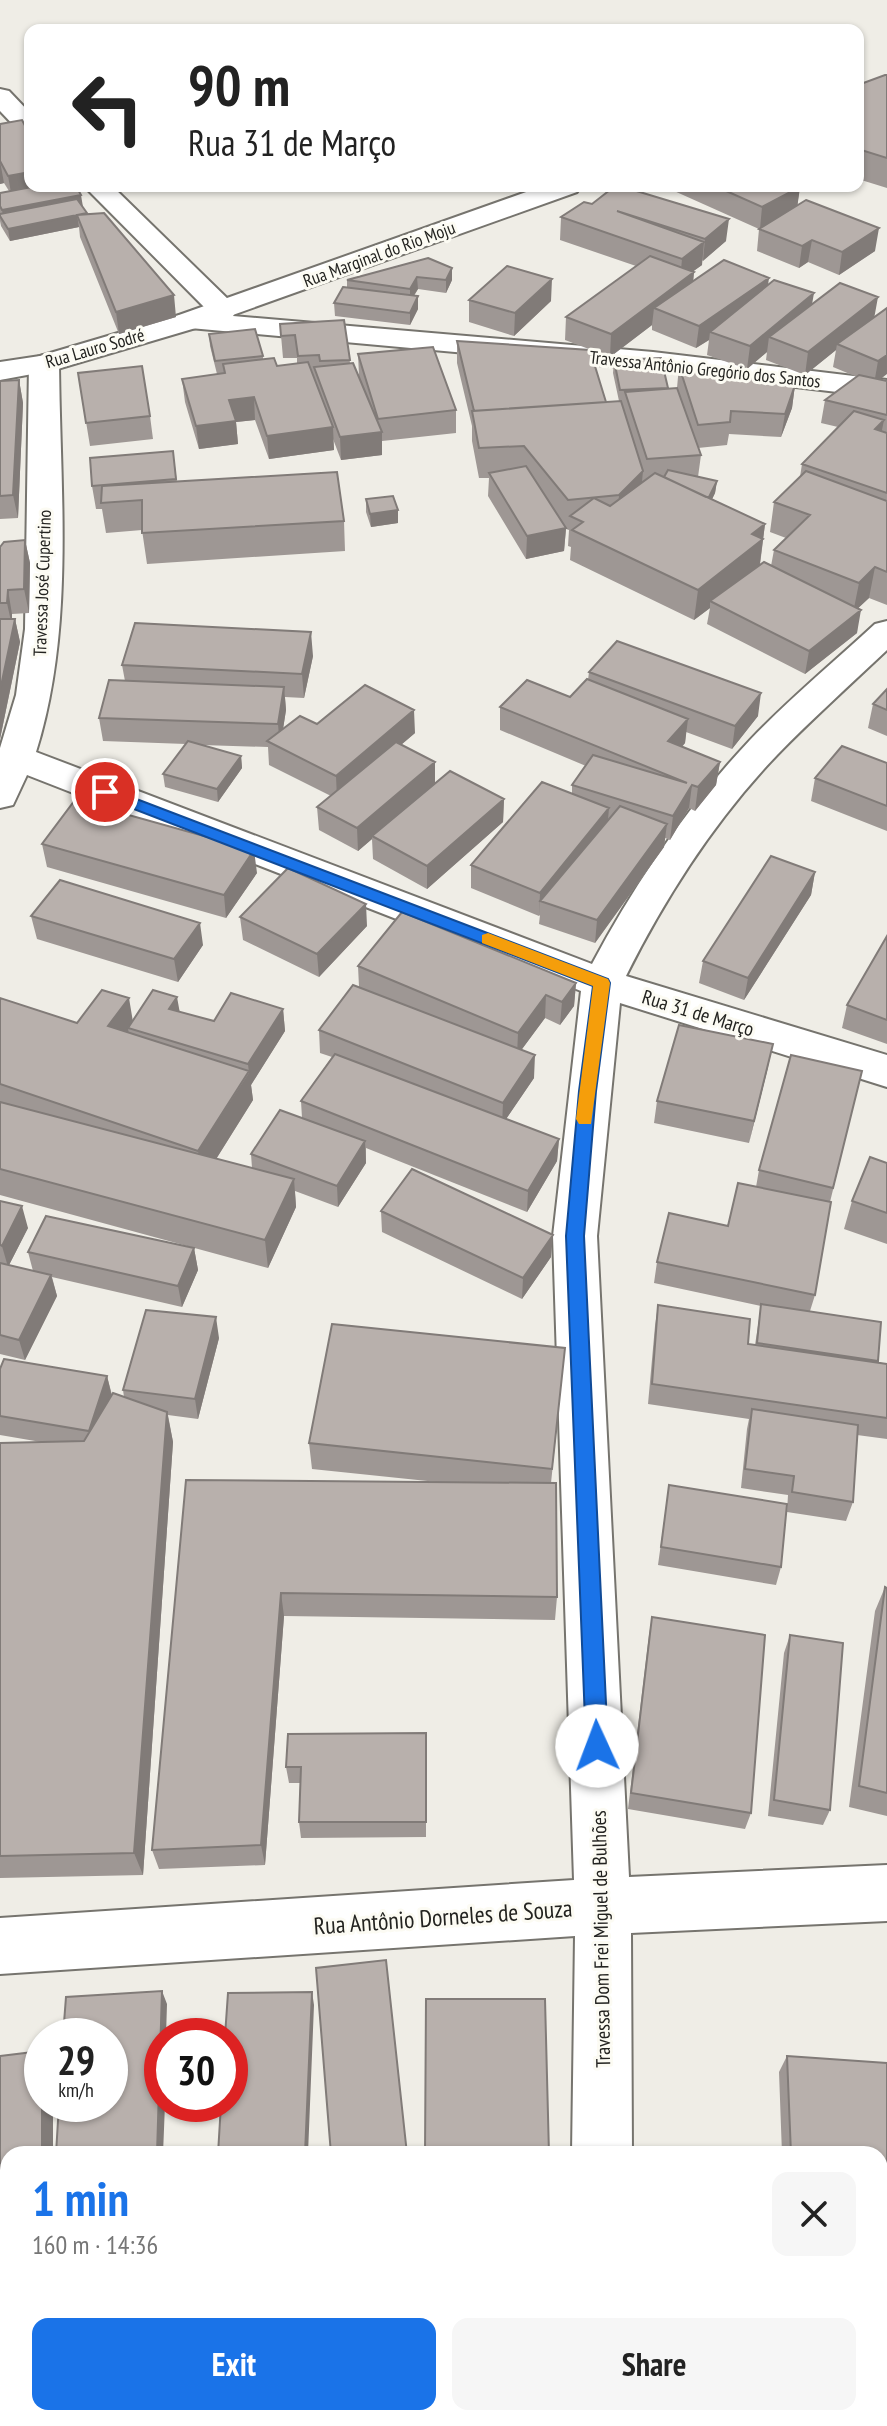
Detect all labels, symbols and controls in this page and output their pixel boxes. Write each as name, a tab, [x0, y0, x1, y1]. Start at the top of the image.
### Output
text: 90 m	[188, 49, 290, 121]
icon: left	[56, 56, 160, 160]
text: Rua 31 de Março	[188, 119, 396, 166]
street label: Rua Marginal do Rio Moju	[300, 216, 458, 292]
street label: Rua Lauro Sodré	[43, 323, 147, 373]
street label: Travessa Antônio Gregório dos Santos	[588, 345, 822, 393]
street label: Travessa José Cupertino	[28, 509, 56, 657]
pin	[71, 758, 139, 826]
icon: arrive	[83, 770, 127, 814]
street label: Rua 31 de Março	[639, 984, 757, 1042]
position arrow	[555, 1704, 639, 1788]
street label: Travessa Dom Frei Miguel de Bulhões	[586, 1810, 616, 2068]
street label: Rua Antônio Dorneles de Souza	[313, 1892, 573, 1942]
speed limit sign: 30	[144, 2018, 248, 2122]
text: 29	[57, 2034, 95, 2086]
text: km/h	[58, 2077, 94, 2103]
text: 1 min	[32, 2167, 129, 2229]
button: close	[772, 2172, 856, 2256]
text: 160 m · 14:36	[32, 2228, 158, 2261]
button: Exit	[32, 2318, 436, 2410]
button: Share	[452, 2318, 856, 2410]

